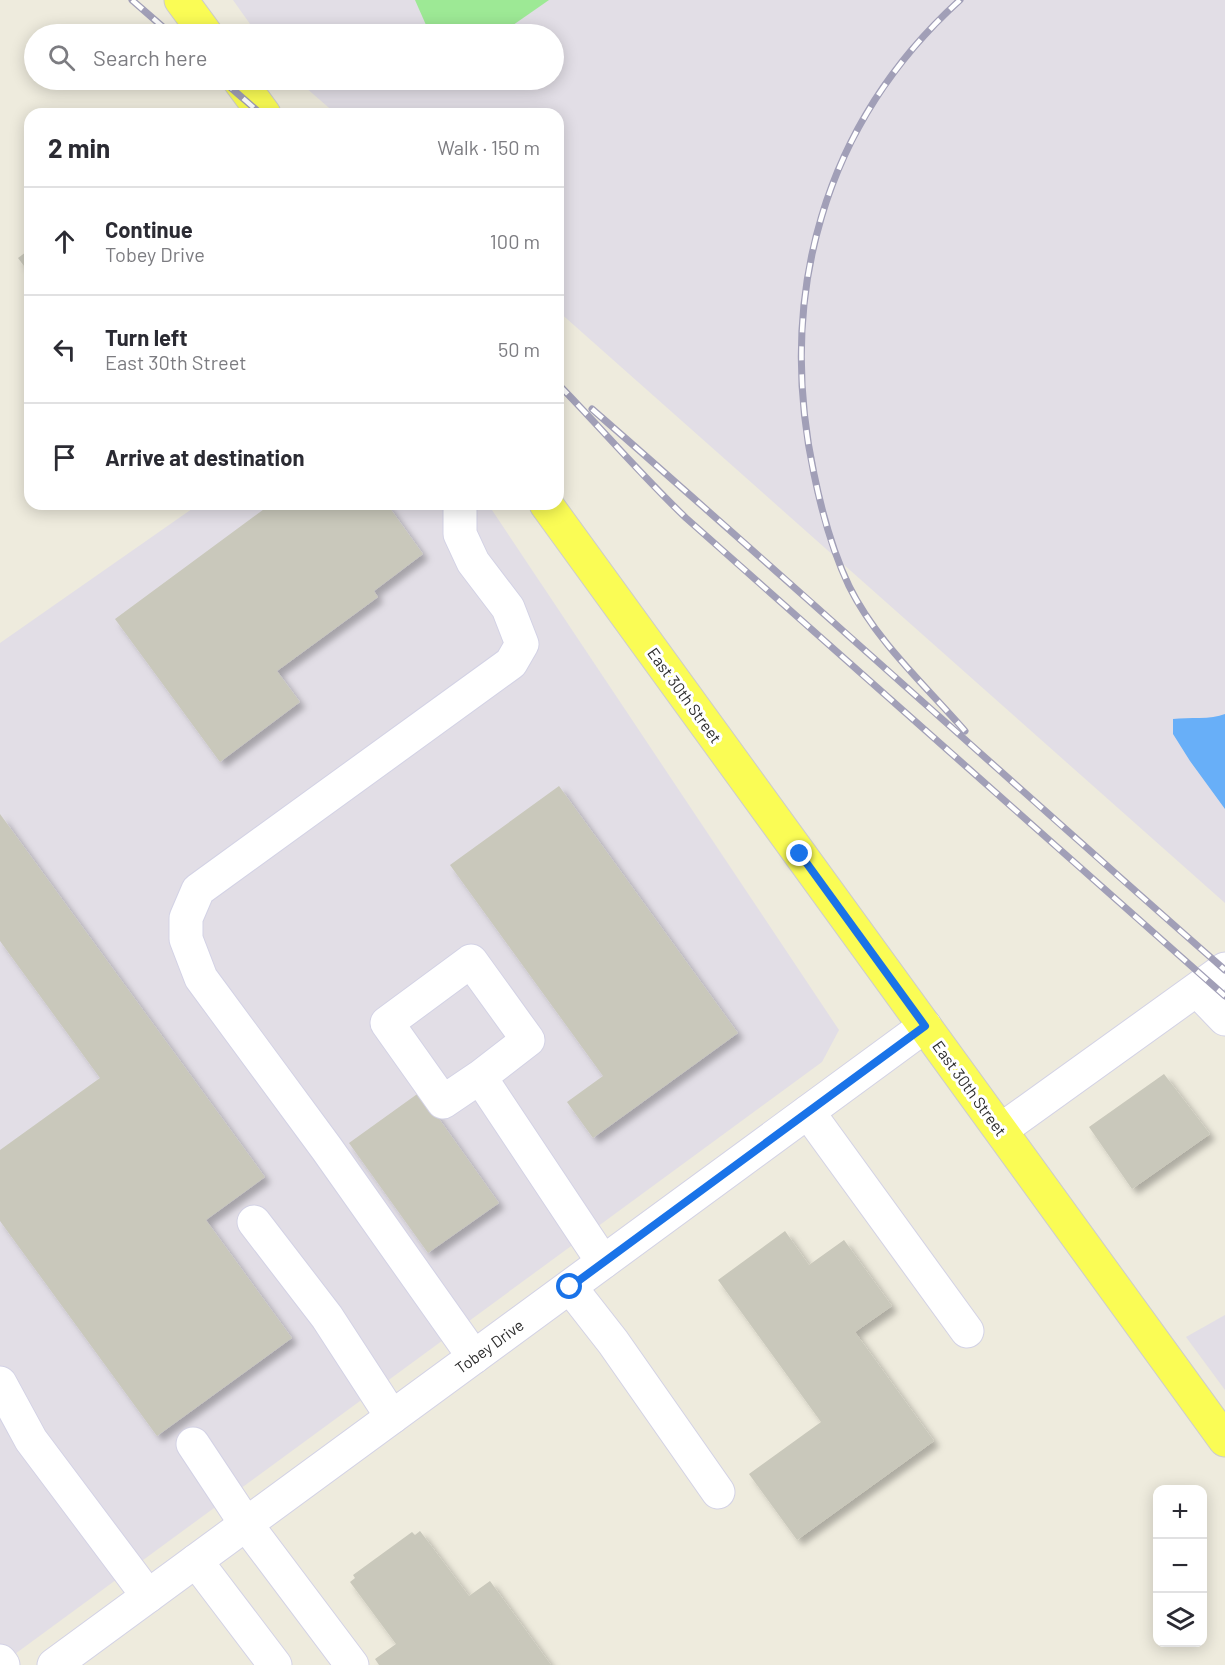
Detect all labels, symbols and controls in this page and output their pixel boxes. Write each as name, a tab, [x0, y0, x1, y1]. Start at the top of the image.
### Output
search box	[24, 24, 564, 90]
icon: search	[45, 41, 78, 74]
text: Search here	[93, 44, 207, 70]
text: 2 min	[48, 132, 110, 163]
text: Walk · 150 m	[437, 135, 540, 159]
text: Continue	[105, 216, 193, 242]
icon: ahead	[48, 225, 81, 258]
text: 100 m	[490, 229, 540, 253]
text: Tobey Drive	[105, 242, 205, 266]
text: Turn left	[105, 324, 188, 350]
icon: left	[48, 333, 81, 366]
text: 50 m	[498, 337, 540, 361]
text: East 30th Street	[105, 350, 246, 374]
icon: arrive	[48, 441, 81, 474]
text: Arrive at destination	[105, 444, 304, 470]
street label: East 30th Street	[644, 644, 726, 746]
route end	[786, 840, 812, 866]
street label: East 30th Street	[929, 1037, 1011, 1139]
route start	[556, 1273, 582, 1299]
street label: Tobey Drive	[451, 1315, 527, 1377]
map controls	[1153, 1485, 1207, 1647]
button: +	[1153, 1485, 1207, 1539]
button: −	[1153, 1539, 1207, 1593]
button: layers	[1153, 1593, 1207, 1647]

